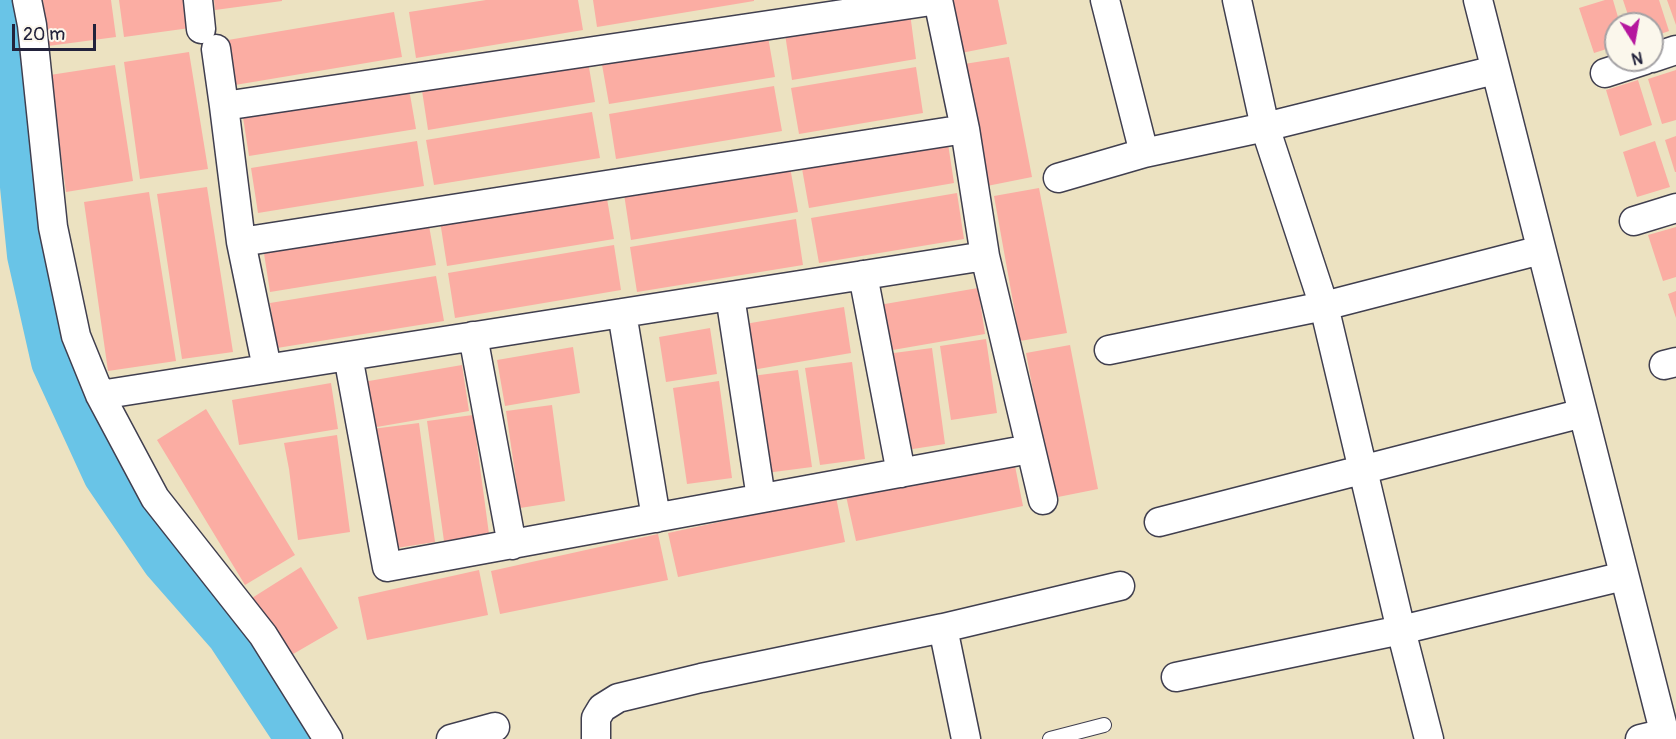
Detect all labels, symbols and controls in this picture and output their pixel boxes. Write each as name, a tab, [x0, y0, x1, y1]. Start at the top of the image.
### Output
scale bar	[15, 12, 99, 50]
north arrow	[1604, 12, 1664, 72]
text: 20 m	[23, 23, 65, 46]
text: N	[1630, 47, 1644, 69]

